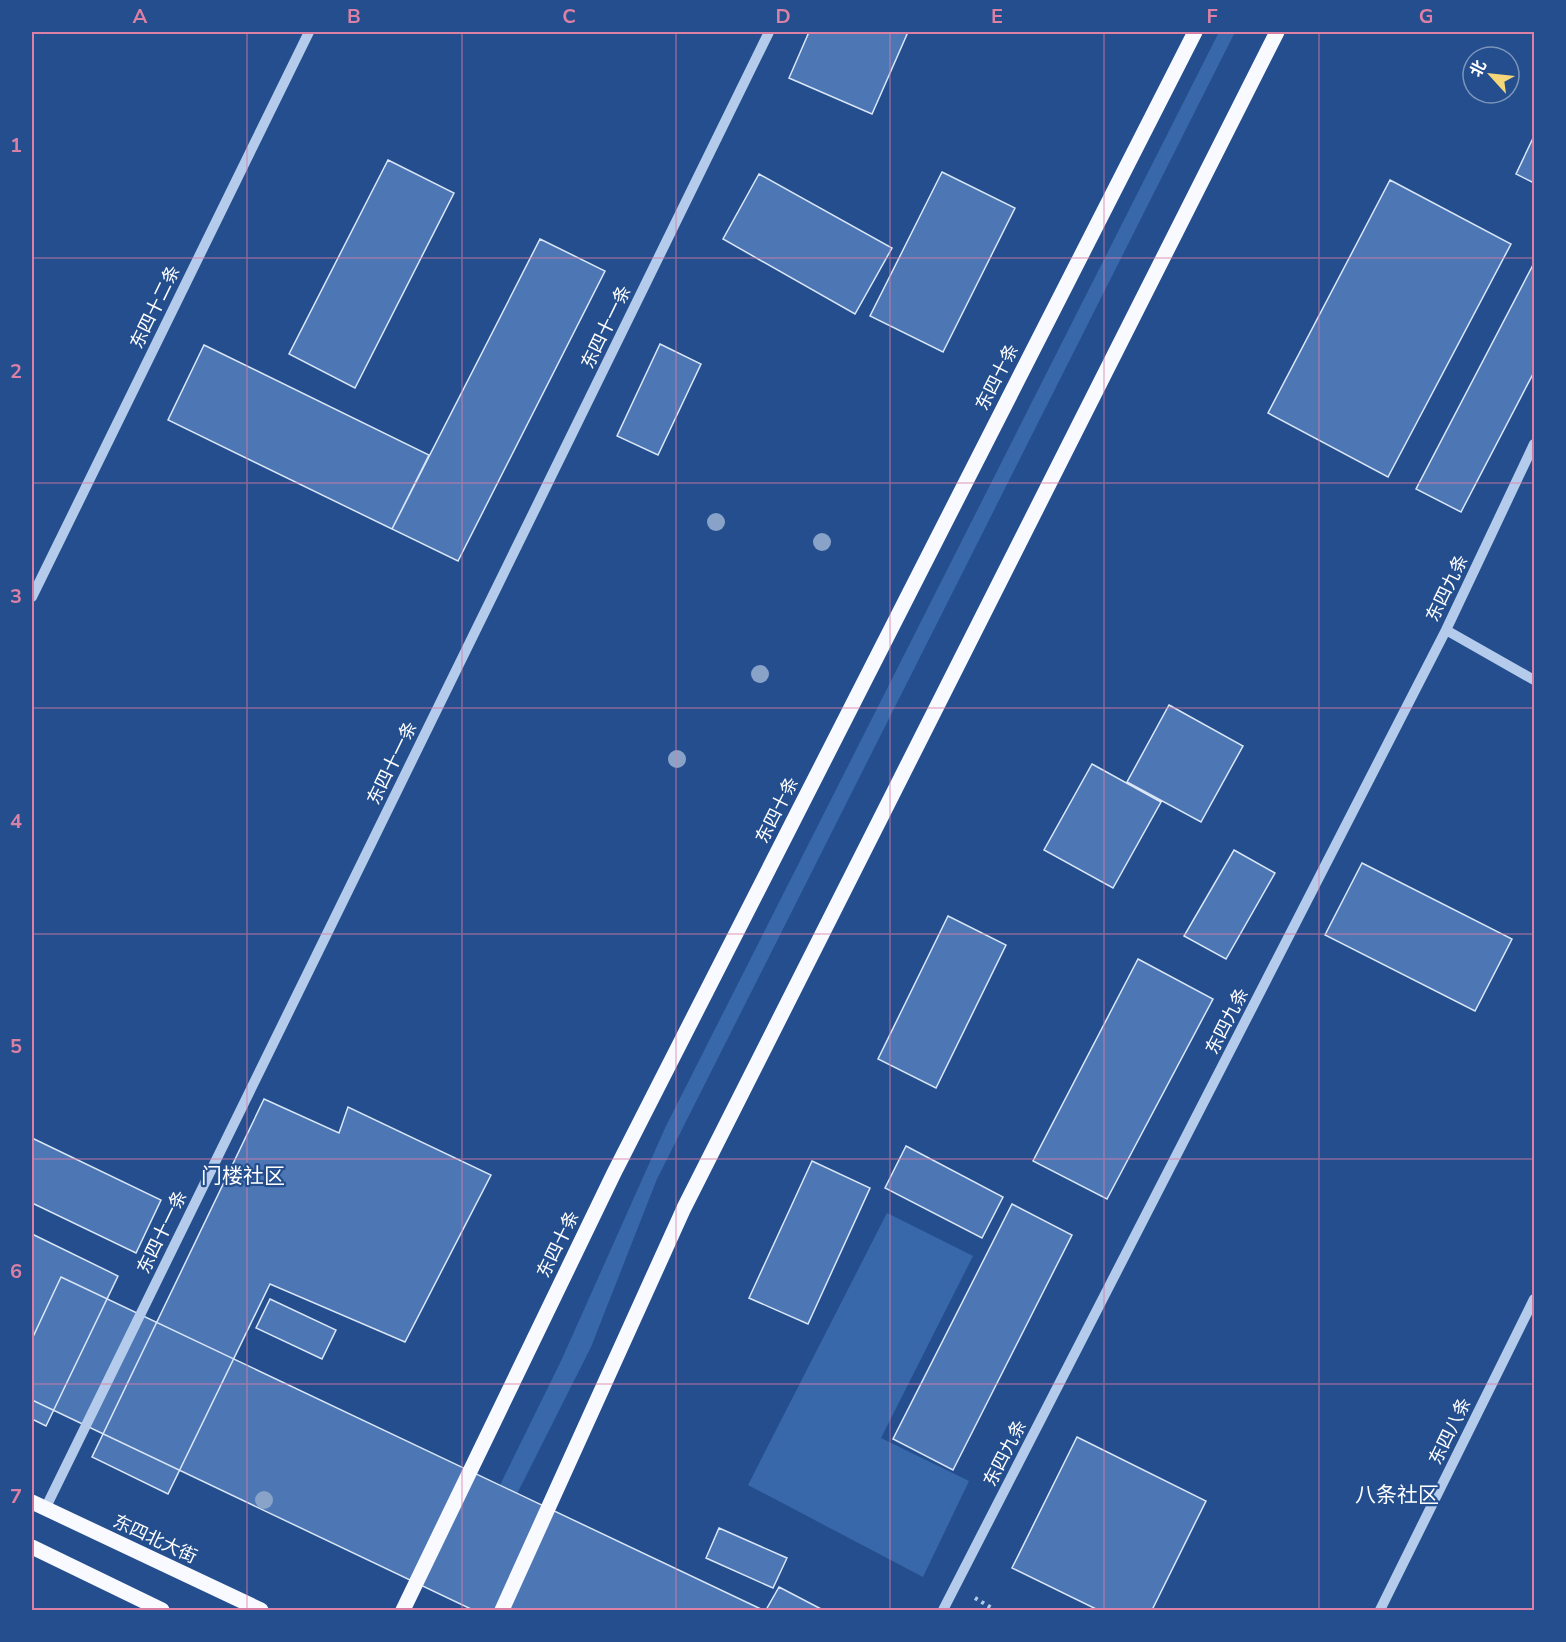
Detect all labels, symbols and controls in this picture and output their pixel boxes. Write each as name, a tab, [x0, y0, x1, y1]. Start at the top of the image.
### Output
text: A	[133, 3, 148, 30]
text: B	[347, 3, 361, 30]
text: C	[562, 3, 576, 30]
text: D	[775, 3, 791, 30]
text: E	[991, 3, 1003, 30]
text: F	[1206, 3, 1218, 30]
text: G	[1419, 3, 1433, 30]
north arrow	[1461, 45, 1521, 105]
text: 北	[1465, 57, 1492, 81]
text: 1	[10, 132, 22, 159]
street label: 东四十二条	[124, 261, 186, 353]
street label: 东四十一条	[575, 281, 637, 373]
street label: 东四十条	[970, 339, 1024, 415]
text: 2	[10, 358, 22, 385]
street label: 东四九条	[1420, 550, 1474, 626]
text: 3	[10, 583, 22, 610]
street label: 东四十一条	[361, 717, 423, 809]
street label: 东四十条	[750, 772, 804, 848]
text: 4	[10, 808, 22, 835]
street label: 东四九条	[1200, 983, 1254, 1059]
text: 5	[10, 1033, 22, 1060]
district label: 门楼社区	[201, 1162, 285, 1190]
street label: 东四十一条	[131, 1186, 193, 1278]
street label: 东四十条	[531, 1206, 585, 1282]
text: 6	[10, 1258, 22, 1285]
street label: 东四八条	[1423, 1393, 1477, 1469]
street label: 东四九条	[978, 1415, 1032, 1491]
district label: 八条社区	[1355, 1481, 1439, 1509]
text: 7	[10, 1483, 22, 1510]
street label: 东四北大街	[109, 1509, 201, 1569]

